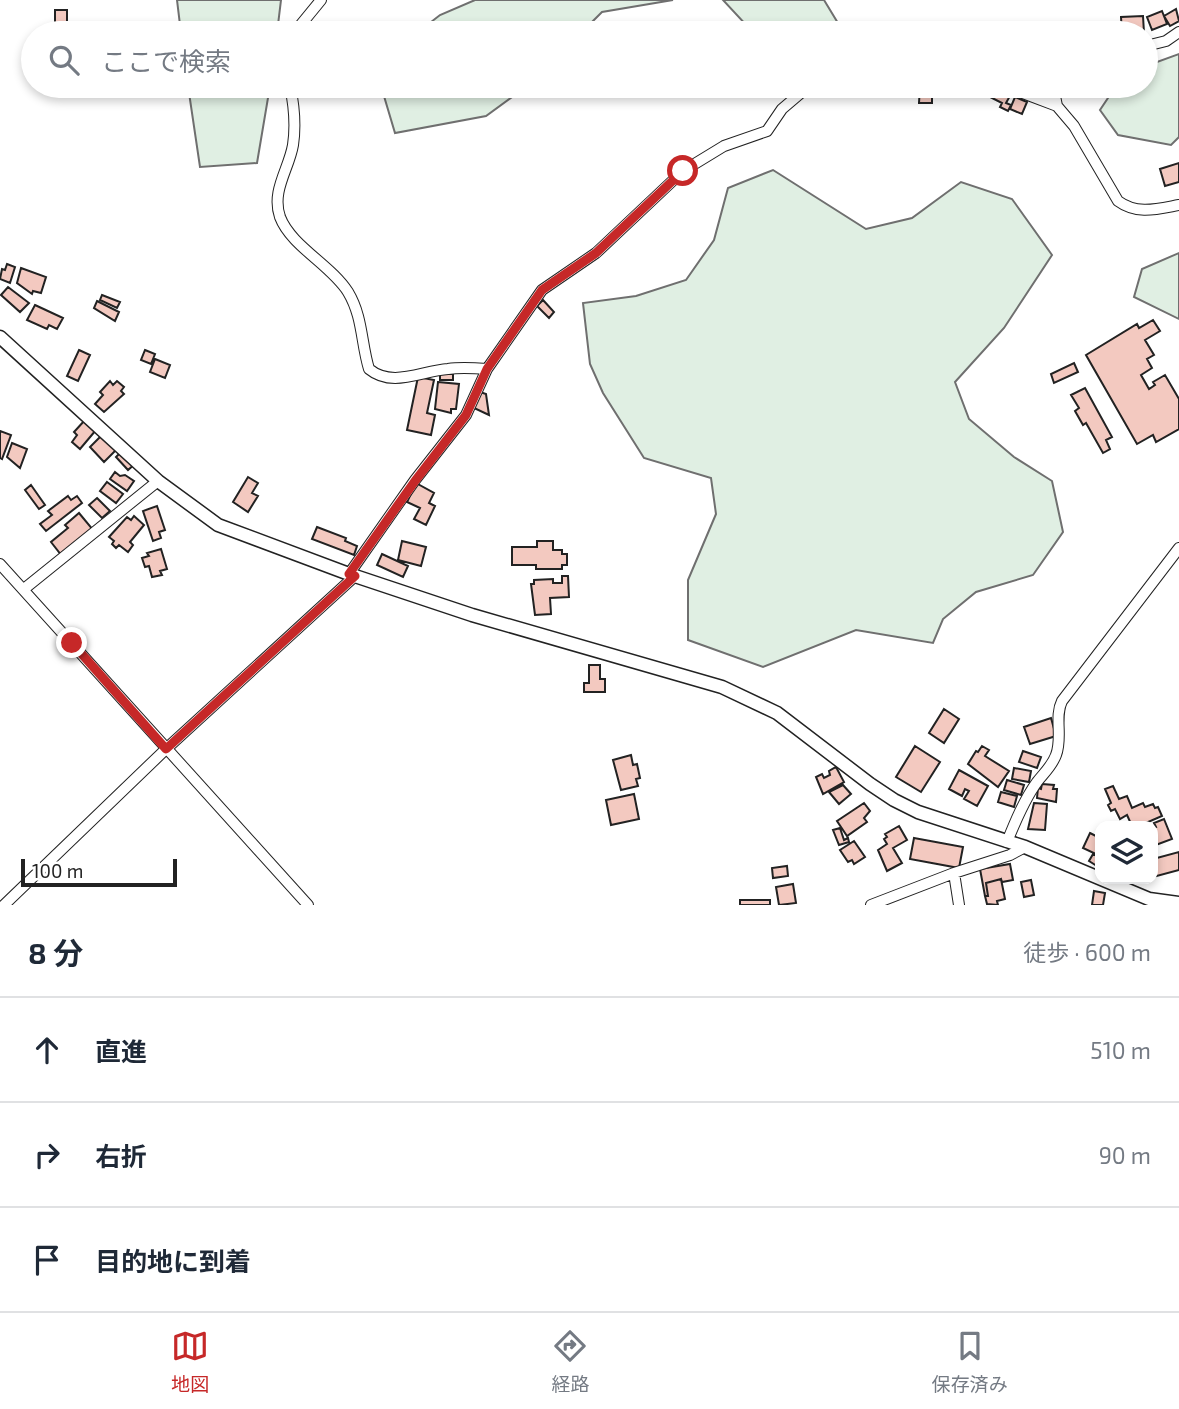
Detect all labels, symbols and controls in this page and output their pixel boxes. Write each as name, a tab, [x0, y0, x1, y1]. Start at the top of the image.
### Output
search box	[21, 21, 1158, 98]
icon: search	[45, 41, 83, 79]
text: ここで検索	[101, 45, 231, 76]
route start	[667, 155, 698, 186]
route end	[56, 627, 87, 658]
map controls	[1095, 821, 1158, 884]
button: layers	[1095, 821, 1158, 884]
scale bar	[21, 856, 177, 888]
text: 100 m	[32, 859, 83, 882]
text: 8 分	[28, 934, 83, 970]
text: 徒歩 · 600 m	[1023, 938, 1151, 966]
icon: ahead	[28, 1031, 66, 1069]
text: 直進	[95, 1035, 147, 1066]
text: 510 m	[1090, 1036, 1151, 1064]
icon: right	[28, 1136, 66, 1174]
text: 右折	[95, 1140, 147, 1171]
text: 90 m	[1099, 1141, 1151, 1169]
icon: arrive	[28, 1241, 66, 1279]
text: 目的地に到着	[95, 1245, 251, 1276]
tab: 地図	[171, 1327, 209, 1396]
tab: 経路	[551, 1327, 590, 1396]
tab: 保存済み	[932, 1327, 1008, 1396]

